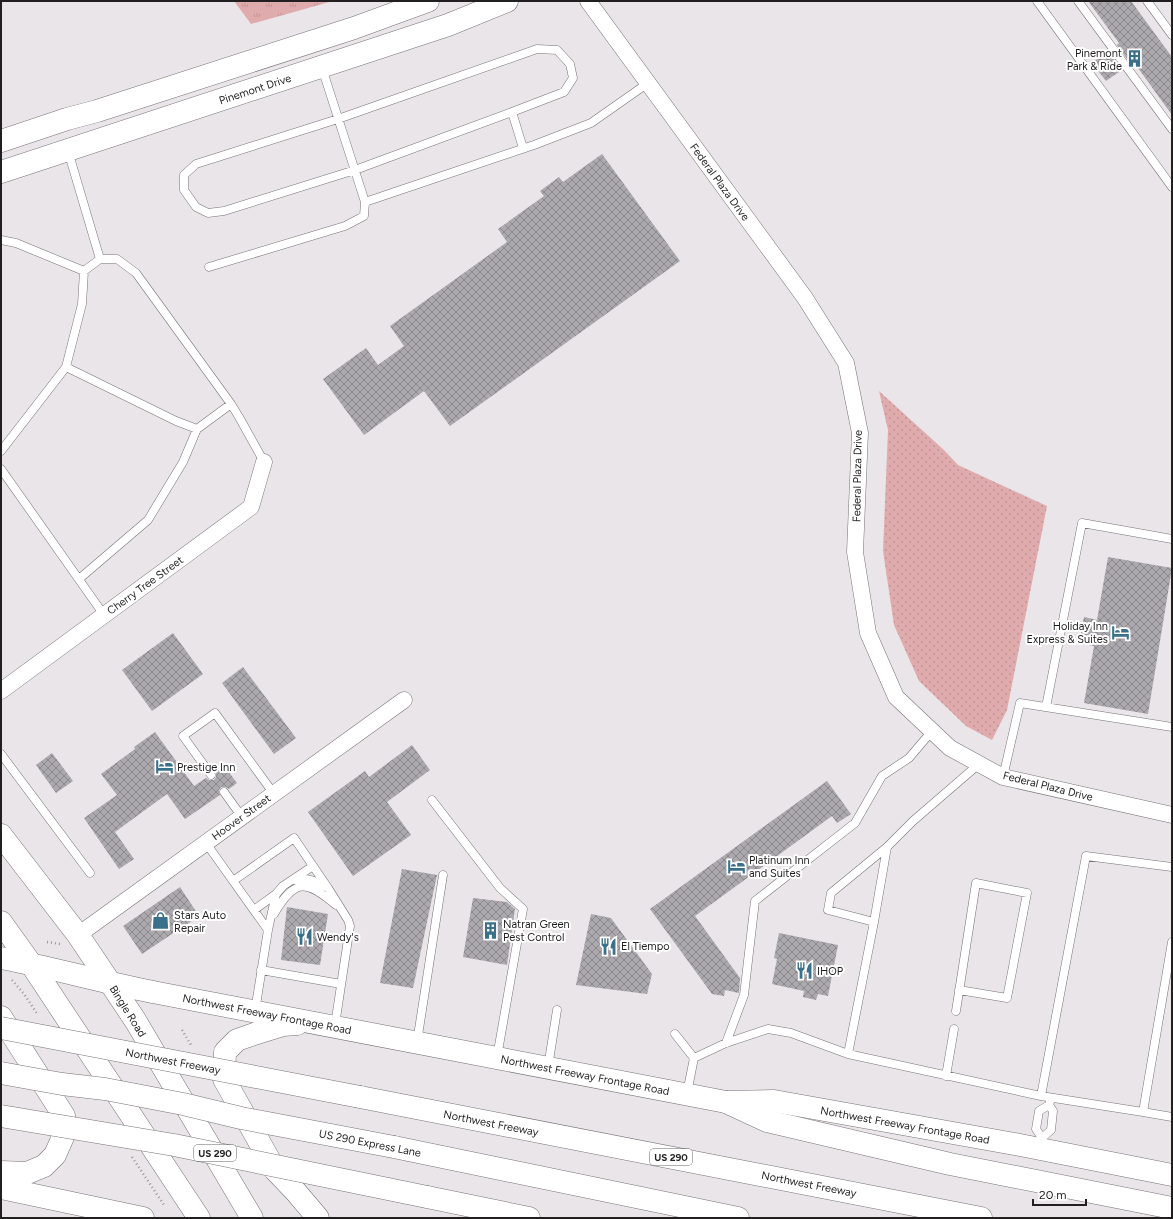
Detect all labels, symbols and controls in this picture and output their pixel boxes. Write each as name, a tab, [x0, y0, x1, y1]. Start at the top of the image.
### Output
place label: Pinemont Park & Ride	[1067, 47, 1122, 73]
building icon: Pinemont Park & Ride	[1125, 49, 1145, 69]
street label: Pinemont Drive	[217, 72, 293, 107]
street label: Federal Plaza Drive	[687, 141, 752, 223]
street label: Federal Plaza Drive	[850, 430, 865, 522]
street label: Cherry Tree Street	[105, 553, 186, 617]
place label: Holiday Inn Express & Suites	[1027, 620, 1108, 646]
hotel icon: Holiday Inn Express & Suites	[1111, 622, 1131, 642]
hotel icon: Prestige Inn	[154, 757, 174, 777]
place label: Prestige Inn	[177, 761, 235, 774]
street label: Federal Plaza Drive	[1001, 769, 1094, 804]
street label: Hoover Street	[209, 792, 273, 843]
place label: Platinum Inn and Suites	[749, 854, 810, 880]
hotel icon: Platinum Inn and Suites	[726, 856, 746, 876]
place label: Stars Auto Repair	[174, 909, 226, 935]
shop icon: Stars Auto Repair	[151, 911, 171, 931]
place label: Natran Green Pest Control	[503, 918, 570, 944]
building icon: Natran Green Pest Control	[480, 920, 500, 940]
restaurant icon: Wendy's	[294, 927, 314, 947]
place label: Wendy's	[317, 931, 359, 944]
restaurant icon: El Tiempo	[598, 936, 618, 956]
place label: El Tiempo	[621, 940, 670, 953]
restaurant icon: IHOP	[794, 961, 814, 981]
place label: IHOP	[817, 965, 844, 978]
street label: Bingle Road	[107, 983, 149, 1039]
street label: Northwest Freeway Frontage Road	[181, 992, 352, 1037]
street label: Northwest Freeway	[124, 1046, 222, 1077]
street label: Northwest Freeway Frontage Road	[499, 1053, 670, 1098]
street label: Northwest Freeway Frontage Road	[819, 1104, 991, 1147]
street label: Northwest Freeway	[442, 1108, 540, 1139]
street label: US 290 Express Lane	[318, 1127, 422, 1160]
road number: US 290	[194, 1145, 236, 1161]
road number: US 290	[650, 1149, 692, 1165]
street label: Northwest Freeway	[760, 1169, 858, 1200]
scale bar	[1033, 1181, 1086, 1207]
text: 20 m	[1039, 1188, 1067, 1202]

